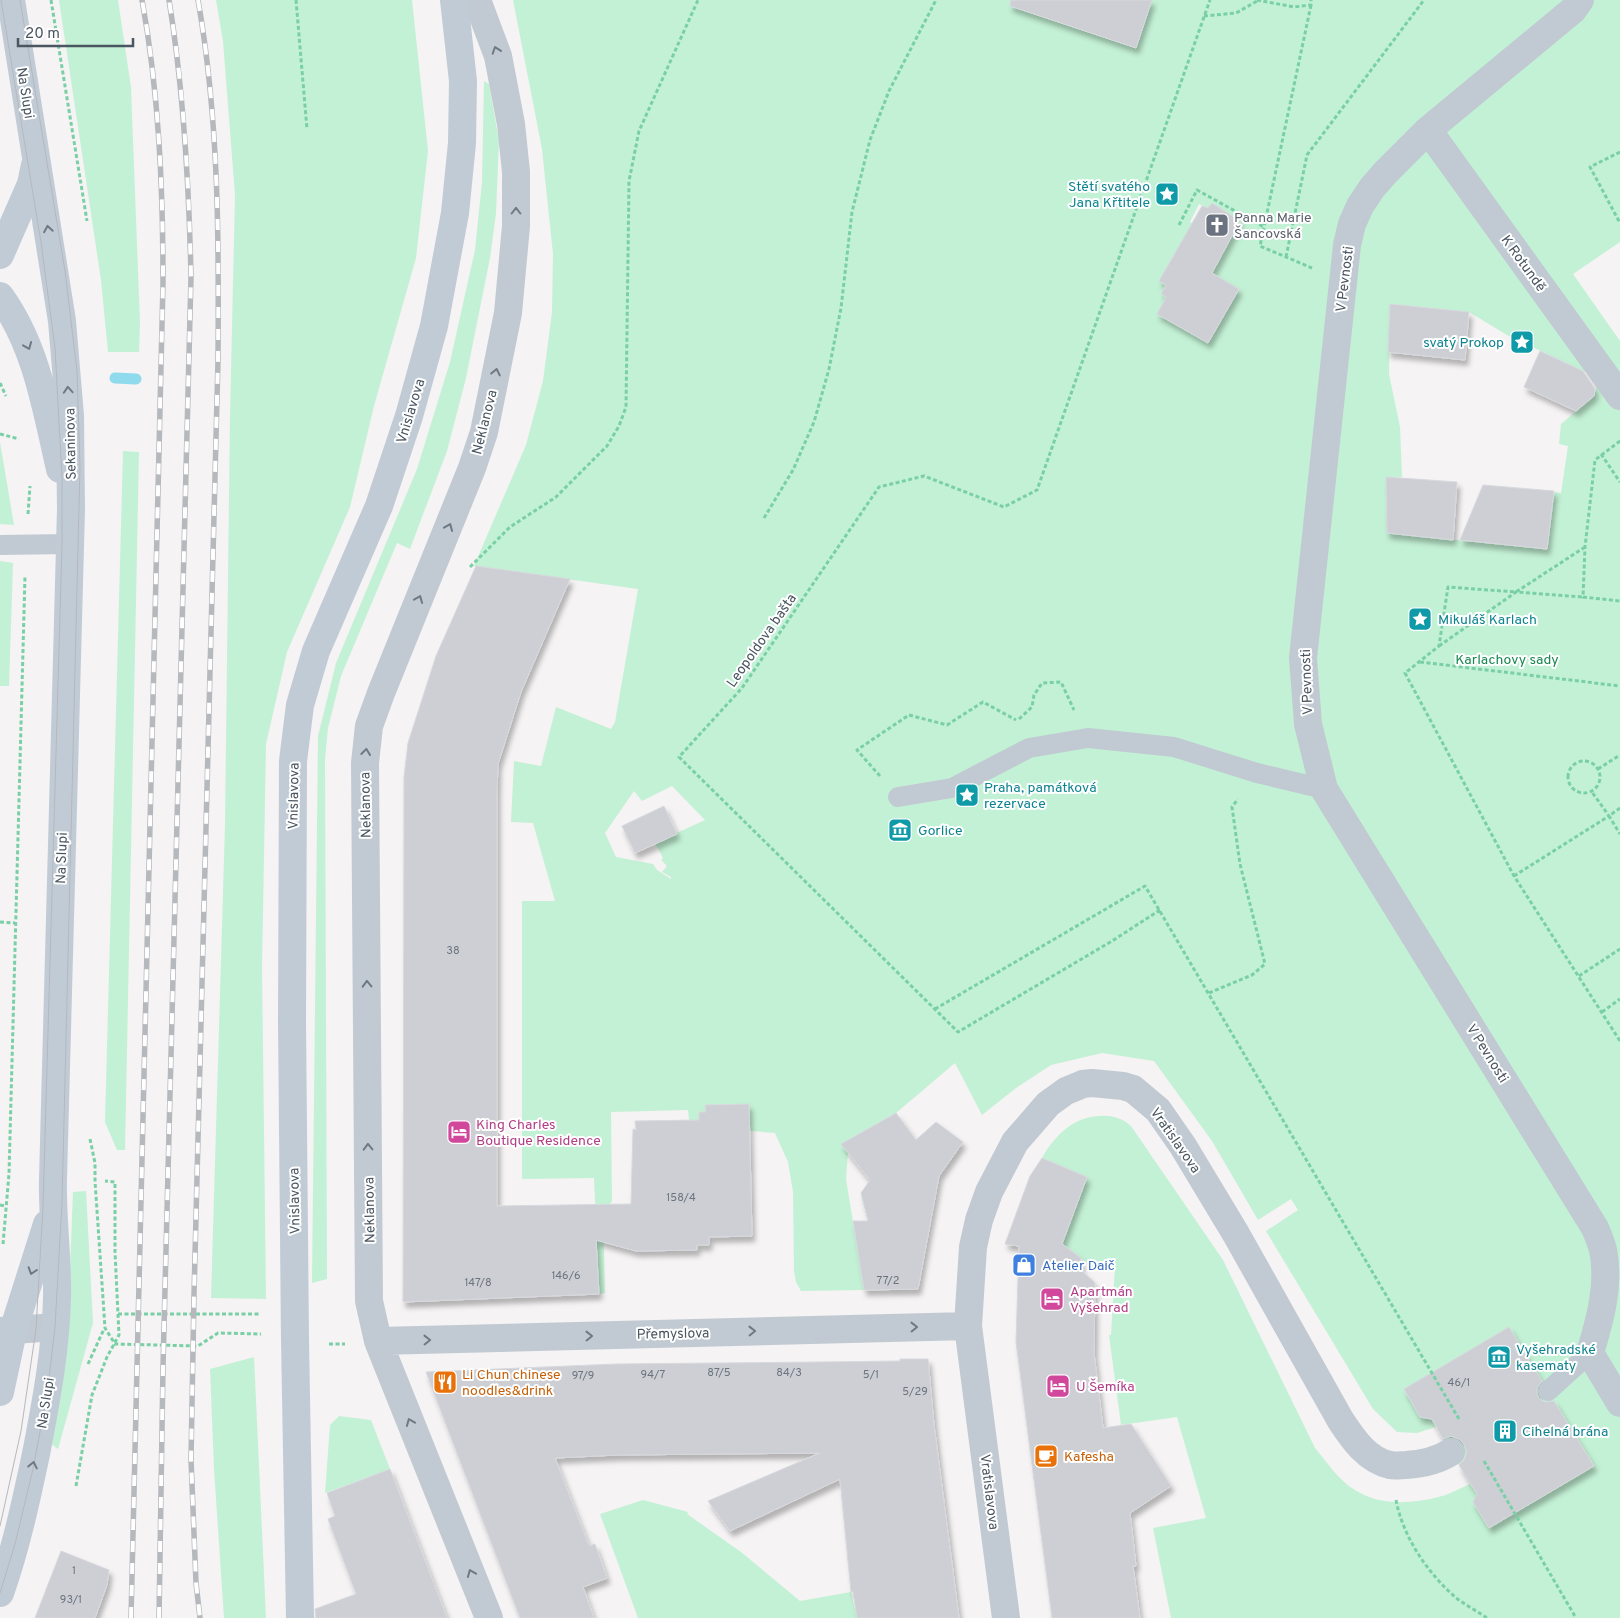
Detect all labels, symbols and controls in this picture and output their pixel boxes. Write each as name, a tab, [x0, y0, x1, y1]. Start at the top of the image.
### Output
scale bar	[18, 15, 132, 47]
text: 20 m	[25, 25, 60, 44]
one-way arrow	[491, 47, 501, 55]
street label: Na Slupi	[12, 66, 37, 120]
place label: Stětí svatého Jana Křtitele	[1068, 179, 1150, 212]
place icon: Stětí svatého Jana Křtitele	[1154, 181, 1180, 207]
one-way arrow	[511, 207, 521, 214]
place label: Panna Marie Šancovská	[1234, 210, 1312, 243]
church icon: Panna Marie Šancovská	[1204, 212, 1230, 238]
one-way arrow	[43, 225, 53, 233]
street label: K Rotundě	[1497, 232, 1549, 295]
street label: V Pevnosti	[1333, 245, 1358, 313]
place icon: svatý Prokop	[1509, 329, 1535, 355]
place label: svatý Prokop	[1423, 335, 1504, 352]
one-way arrow	[22, 342, 32, 350]
one-way arrow	[490, 367, 501, 376]
street label: Vnislavova	[394, 377, 429, 446]
one-way arrow	[63, 386, 74, 394]
street label: Neklanova	[469, 388, 502, 457]
street label: Sekaninova	[62, 408, 81, 480]
one-way arrow	[443, 523, 453, 531]
street label: Leopoldova bašta	[724, 591, 801, 691]
one-way arrow	[413, 595, 423, 604]
place icon: Mikuláš Karlach	[1407, 606, 1433, 632]
place label: Mikuláš Karlach	[1438, 612, 1537, 629]
street label: V Pevnosti	[1298, 649, 1317, 715]
park label: Karlachovy sady	[1455, 652, 1559, 669]
one-way arrow	[360, 748, 371, 756]
street label: Vnislavova	[285, 763, 304, 830]
street label: Neklanova	[357, 772, 376, 838]
place label: Praha, památková rezervace	[984, 780, 1097, 813]
place icon: Praha, památková rezervace	[954, 782, 980, 808]
museum icon: Gorlice	[887, 817, 913, 843]
place label: Gorlice	[918, 823, 963, 840]
street label: Na Slupi	[53, 832, 72, 884]
house number: 38	[446, 944, 460, 958]
one-way arrow	[362, 980, 372, 988]
street label: V Pevnosti	[1462, 1021, 1511, 1086]
street label: Vratislavova	[1146, 1105, 1204, 1177]
place label: King Charles Boutique Residence	[476, 1117, 601, 1150]
hotel icon: King Charles Boutique Residence	[446, 1119, 472, 1145]
one-way arrow	[363, 1143, 373, 1150]
street label: Vnislavova	[286, 1167, 305, 1234]
street label: Neklanova	[361, 1177, 380, 1243]
house number: 158/4	[666, 1191, 696, 1205]
shop icon: Atelier Daič	[1011, 1252, 1037, 1278]
place label: Atelier Daič	[1042, 1258, 1115, 1275]
one-way arrow	[28, 1266, 38, 1275]
house number: 146/6	[551, 1269, 581, 1283]
house number: 77/2	[877, 1274, 899, 1288]
house number: 147/8	[464, 1276, 492, 1290]
place label: Apartmán Vyšehrad	[1070, 1284, 1133, 1317]
hotel icon: Apartmán Vyšehrad	[1039, 1286, 1065, 1312]
one-way arrow	[911, 1322, 919, 1333]
street label: Přemyslova	[636, 1325, 710, 1344]
one-way arrow	[748, 1326, 756, 1337]
one-way arrow	[586, 1330, 594, 1341]
one-way arrow	[423, 1334, 431, 1345]
place label: Vyšehradské kasematy	[1516, 1342, 1596, 1375]
museum icon: Vyšehradské kasematy	[1486, 1344, 1512, 1370]
house number: 87/5	[707, 1366, 731, 1380]
house number: 84/3	[776, 1366, 802, 1380]
place label: Li Chun chinese noodles&drink	[462, 1367, 561, 1400]
house number: 94/7	[641, 1368, 666, 1382]
house number: 5/1	[863, 1368, 879, 1382]
restaurant icon: Li Chun chinese noodles&drink	[432, 1369, 458, 1395]
house number: 97/9	[572, 1369, 594, 1383]
hotel icon: U Šemíka	[1045, 1373, 1071, 1399]
street label: Na Slupi	[34, 1376, 59, 1430]
house number: 46/1	[1448, 1376, 1470, 1390]
place label: U Šemíka	[1076, 1378, 1135, 1396]
house number: 5/29	[902, 1385, 928, 1399]
one-way arrow	[406, 1418, 417, 1427]
building icon: Cihelná brána	[1492, 1418, 1518, 1444]
place label: Cihelná brána	[1522, 1424, 1608, 1441]
cafe icon: Kafesha	[1033, 1443, 1059, 1469]
place label: Kafesha	[1064, 1449, 1114, 1466]
street label: Vratislavova	[975, 1453, 1002, 1531]
one-way arrow	[28, 1460, 38, 1469]
house number: 1	[72, 1564, 76, 1578]
one-way arrow	[466, 1569, 477, 1578]
house number: 93/1	[60, 1593, 82, 1607]

